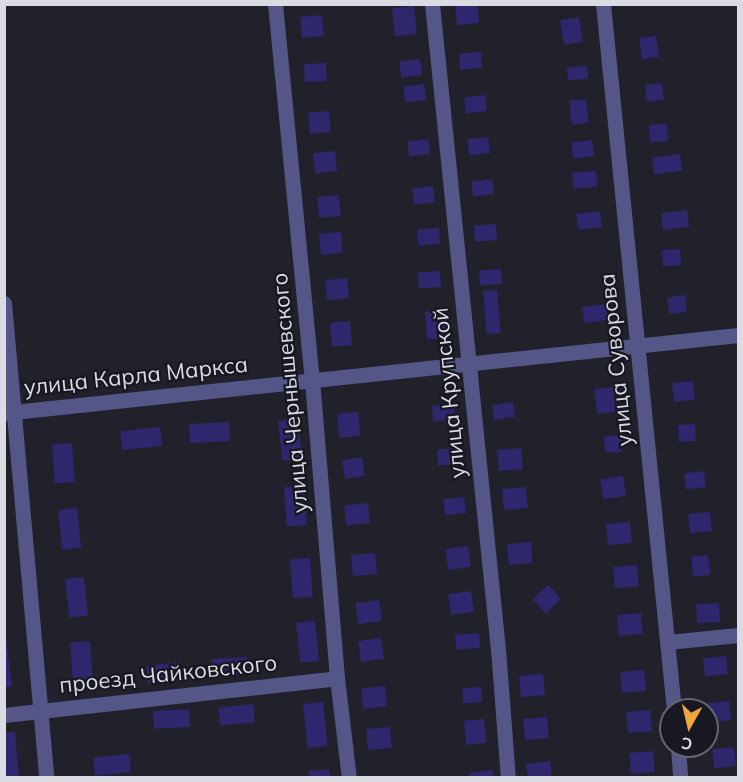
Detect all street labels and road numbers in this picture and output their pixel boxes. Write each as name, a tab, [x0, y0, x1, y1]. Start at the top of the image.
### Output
street label: улица Чернышевского	[266, 272, 314, 514]
street label: улица Суворова	[594, 272, 638, 448]
street label: улица Крупской	[427, 306, 471, 480]
street label: улица Карла Маркса	[23, 351, 249, 401]
street label: проезд Чайковского	[58, 649, 278, 699]

